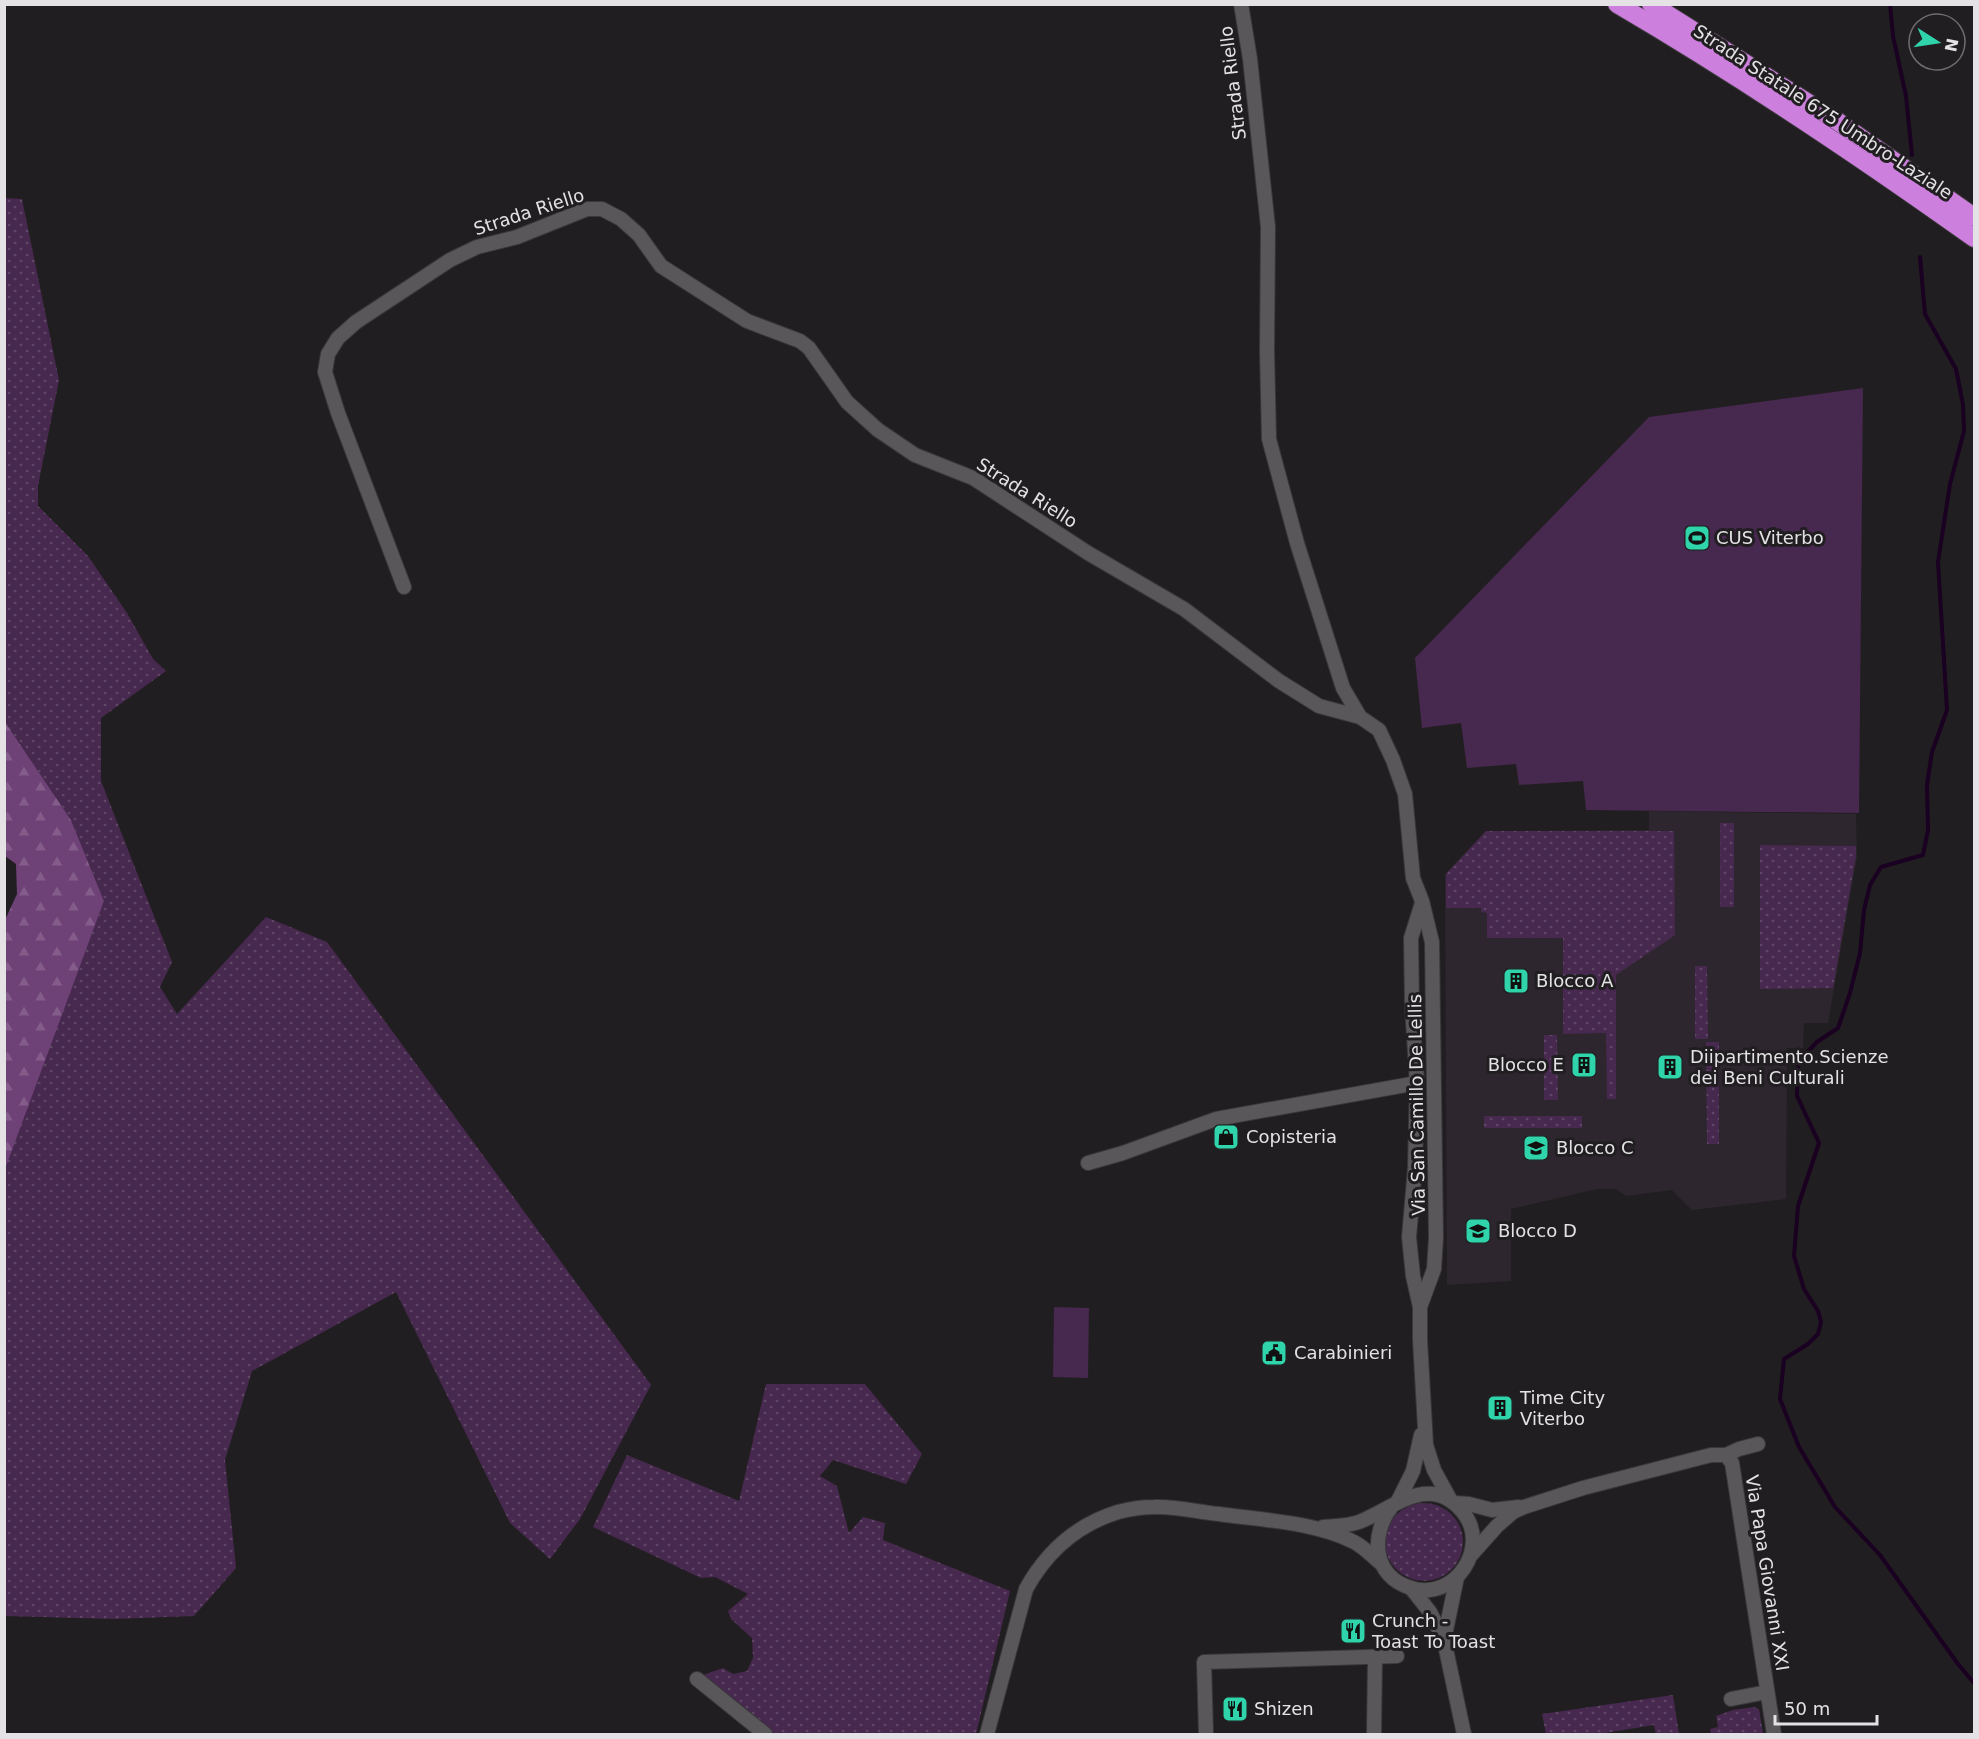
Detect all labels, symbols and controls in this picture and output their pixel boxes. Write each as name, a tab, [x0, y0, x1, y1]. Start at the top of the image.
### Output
north arrow	[1907, 12, 1967, 72]
street label: Strada Statale 675 Umbro-Laziale	[1690, 20, 1957, 203]
street label: Strada Riello	[1215, 25, 1250, 141]
text: N	[1940, 36, 1962, 54]
street label: Strada Riello	[471, 184, 587, 239]
street label: Strada Riello	[973, 453, 1081, 532]
sports icon: CUS Viterbo	[1682, 523, 1712, 553]
place label: CUS Viterbo	[1716, 527, 1824, 548]
building icon: Blocco A	[1501, 966, 1531, 996]
place label: Blocco A	[1536, 970, 1614, 991]
street label: Via San Camillo De Lellis	[1404, 994, 1429, 1216]
place label: Diipartimento.Scienze dei Beni Culturali	[1690, 1046, 1889, 1088]
building icon: Blocco E	[1569, 1050, 1599, 1080]
building icon: Diipartimento.Scienze dei Beni Culturali	[1655, 1052, 1685, 1082]
place label: Blocco E	[1488, 1054, 1564, 1075]
shop icon: Copisteria	[1211, 1122, 1241, 1152]
place label: Copisteria	[1246, 1126, 1337, 1147]
school or university icon: Blocco C	[1521, 1133, 1551, 1163]
place label: Blocco C	[1556, 1137, 1633, 1158]
school or university icon: Blocco D	[1463, 1216, 1493, 1246]
place label: Blocco D	[1498, 1220, 1577, 1241]
public building icon: Carabinieri	[1259, 1338, 1289, 1368]
place label: Carabinieri	[1294, 1342, 1392, 1363]
place label: Time City Viterbo	[1519, 1387, 1605, 1429]
building icon: Time City Viterbo	[1485, 1393, 1515, 1423]
street label: Via Papa Giovanni XXI	[1742, 1473, 1793, 1672]
place label: Crunch - Toast To Toast	[1371, 1610, 1495, 1652]
restaurant icon: Crunch - Toast To Toast	[1338, 1616, 1368, 1646]
scale bar	[1775, 1688, 1877, 1726]
restaurant icon: Shizen	[1220, 1694, 1250, 1724]
place label: Shizen	[1254, 1698, 1314, 1719]
text: 50 m	[1784, 1698, 1830, 1719]

